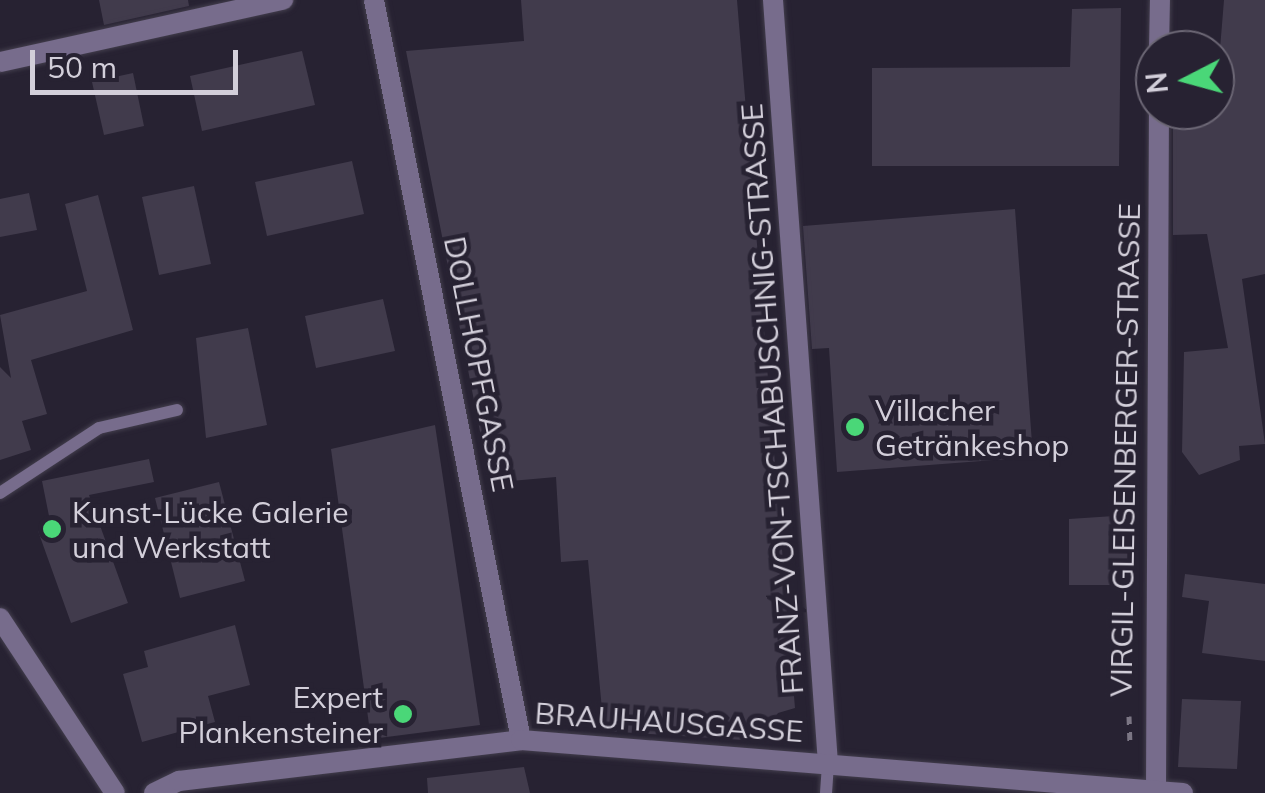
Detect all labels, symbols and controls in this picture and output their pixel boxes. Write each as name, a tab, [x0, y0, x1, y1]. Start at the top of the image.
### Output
scale bar	[35, 30, 242, 92]
north arrow	[1135, 30, 1235, 130]
text: 50 m	[47, 48, 117, 86]
text: N	[1138, 71, 1175, 95]
street label: FRANZ-VON-TSCHABUSCHNIG-STRASSE	[733, 102, 811, 696]
street label: VIRGIL-GLEISENBERGER-STRASSE	[1103, 203, 1147, 697]
street label: DOLLHOPFGASSE	[437, 233, 521, 495]
place label: Villacher Getränkeshop	[875, 392, 1069, 462]
marker: Villacher Getränkeshop	[844, 416, 866, 438]
place label: Kunst-Lücke Galerie und Werkstatt	[72, 494, 349, 564]
marker: Kunst-Lücke Galerie und Werkstatt	[41, 518, 63, 540]
place label: Expert Plankensteiner	[178, 679, 383, 750]
street label: BRAUHAUSGASSE	[534, 695, 804, 749]
marker: Expert Plankensteiner	[392, 703, 414, 725]

